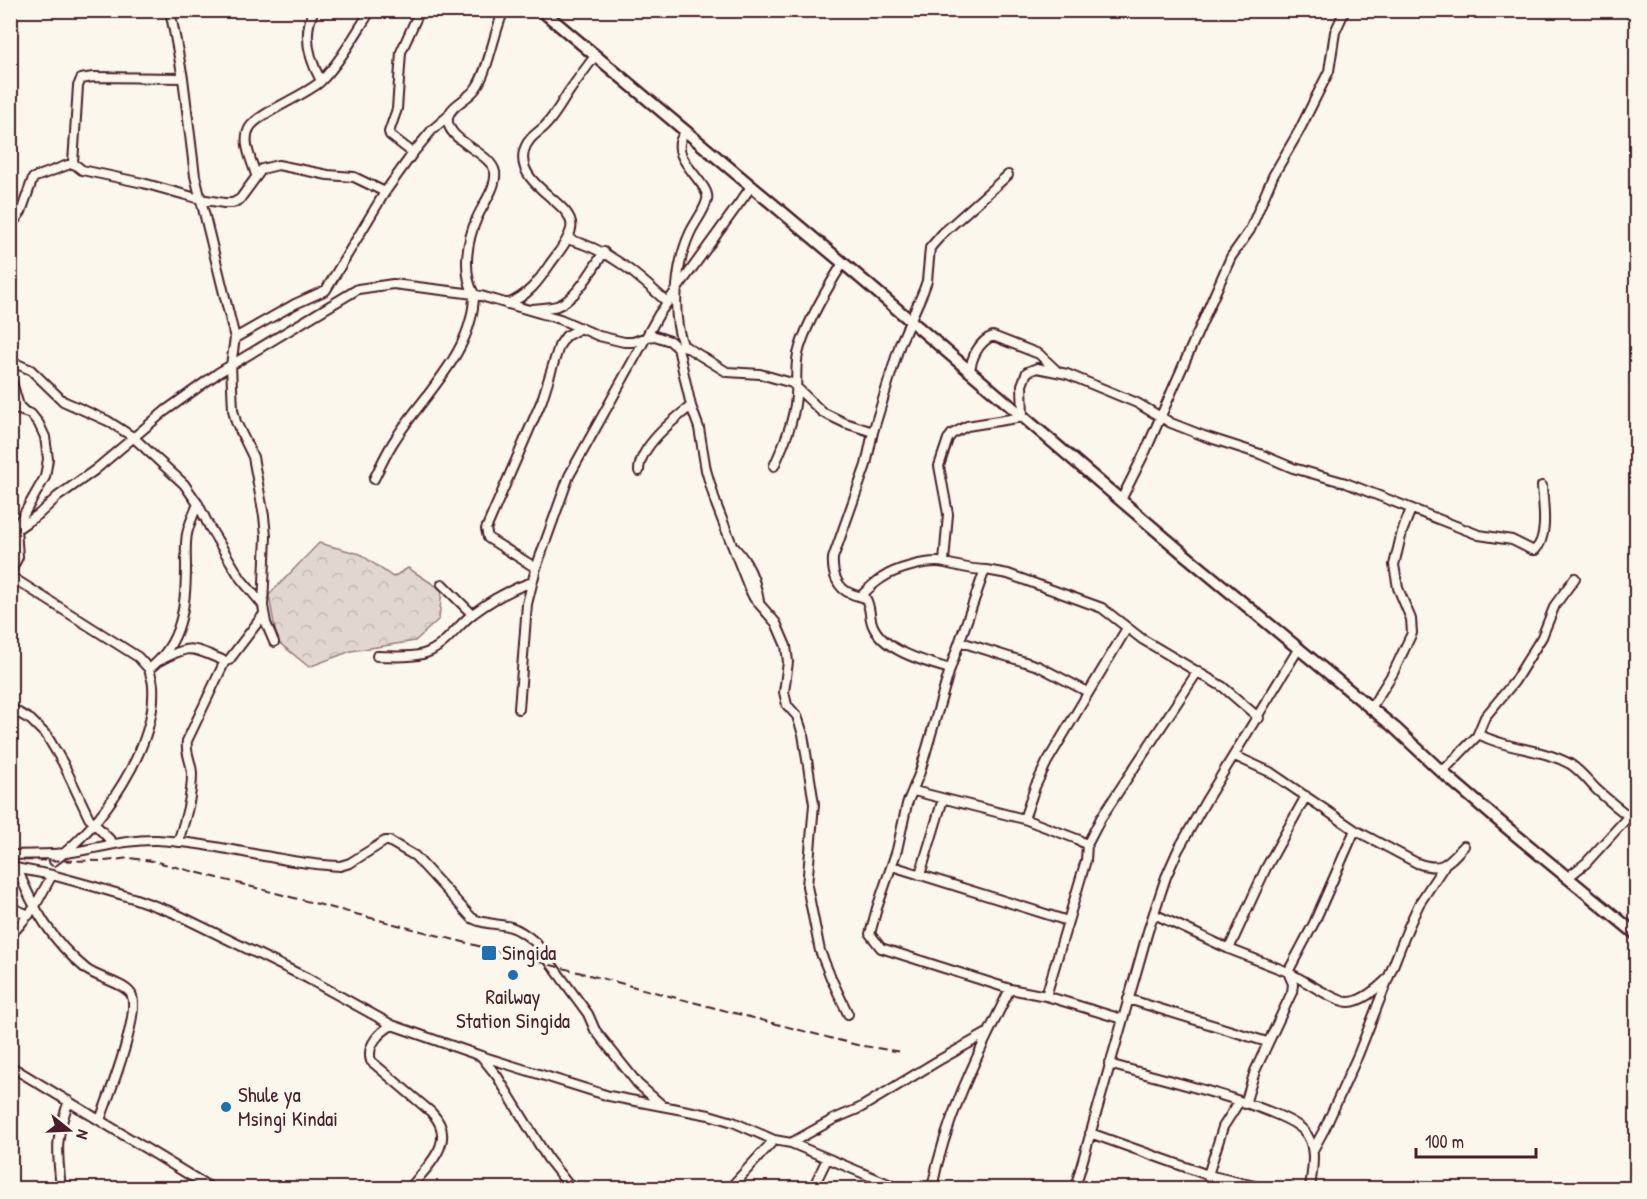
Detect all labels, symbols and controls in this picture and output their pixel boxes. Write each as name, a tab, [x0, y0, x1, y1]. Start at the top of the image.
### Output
place label: Singida	[502, 938, 556, 967]
marker: Singida	[480, 944, 498, 962]
marker: Railway Station Singida	[506, 968, 520, 982]
place label: Railway Station Singida	[456, 982, 570, 1035]
place label: Shule ya Msingi Kindai	[238, 1080, 338, 1133]
north arrow	[39, 1100, 99, 1160]
marker: Shule ya Msingi Kindai	[219, 1100, 233, 1114]
scale bar	[1416, 1121, 1536, 1159]
text: N	[71, 1127, 95, 1143]
text: 100 m	[1425, 1129, 1464, 1154]

